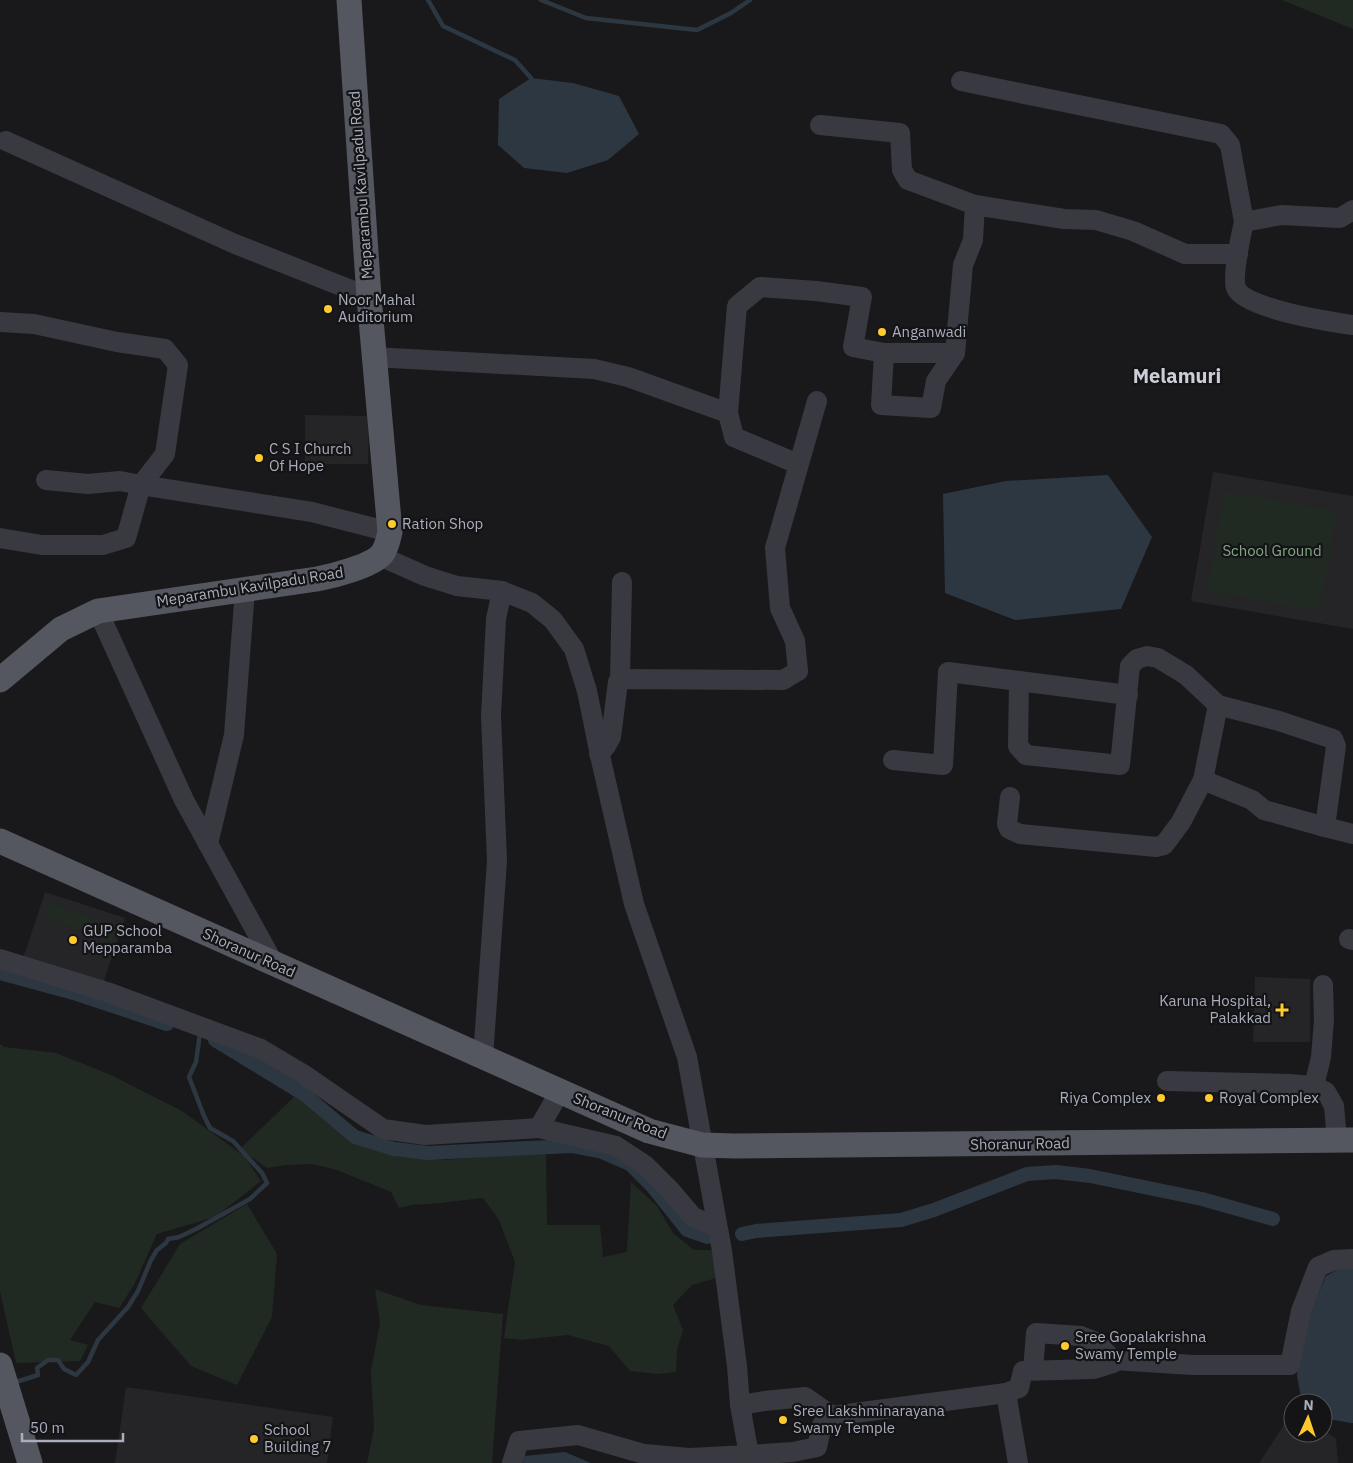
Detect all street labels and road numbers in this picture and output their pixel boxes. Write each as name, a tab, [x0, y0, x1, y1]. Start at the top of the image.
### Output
street label: Meparambu Kavilpadu Road	[344, 90, 377, 280]
street label: Meparambu Kavilpadu Road	[155, 562, 345, 611]
street label: Shoranur Road	[200, 924, 299, 981]
street label: Shoranur Road	[570, 1088, 670, 1143]
street label: Shoranur Road	[970, 1133, 1070, 1154]

